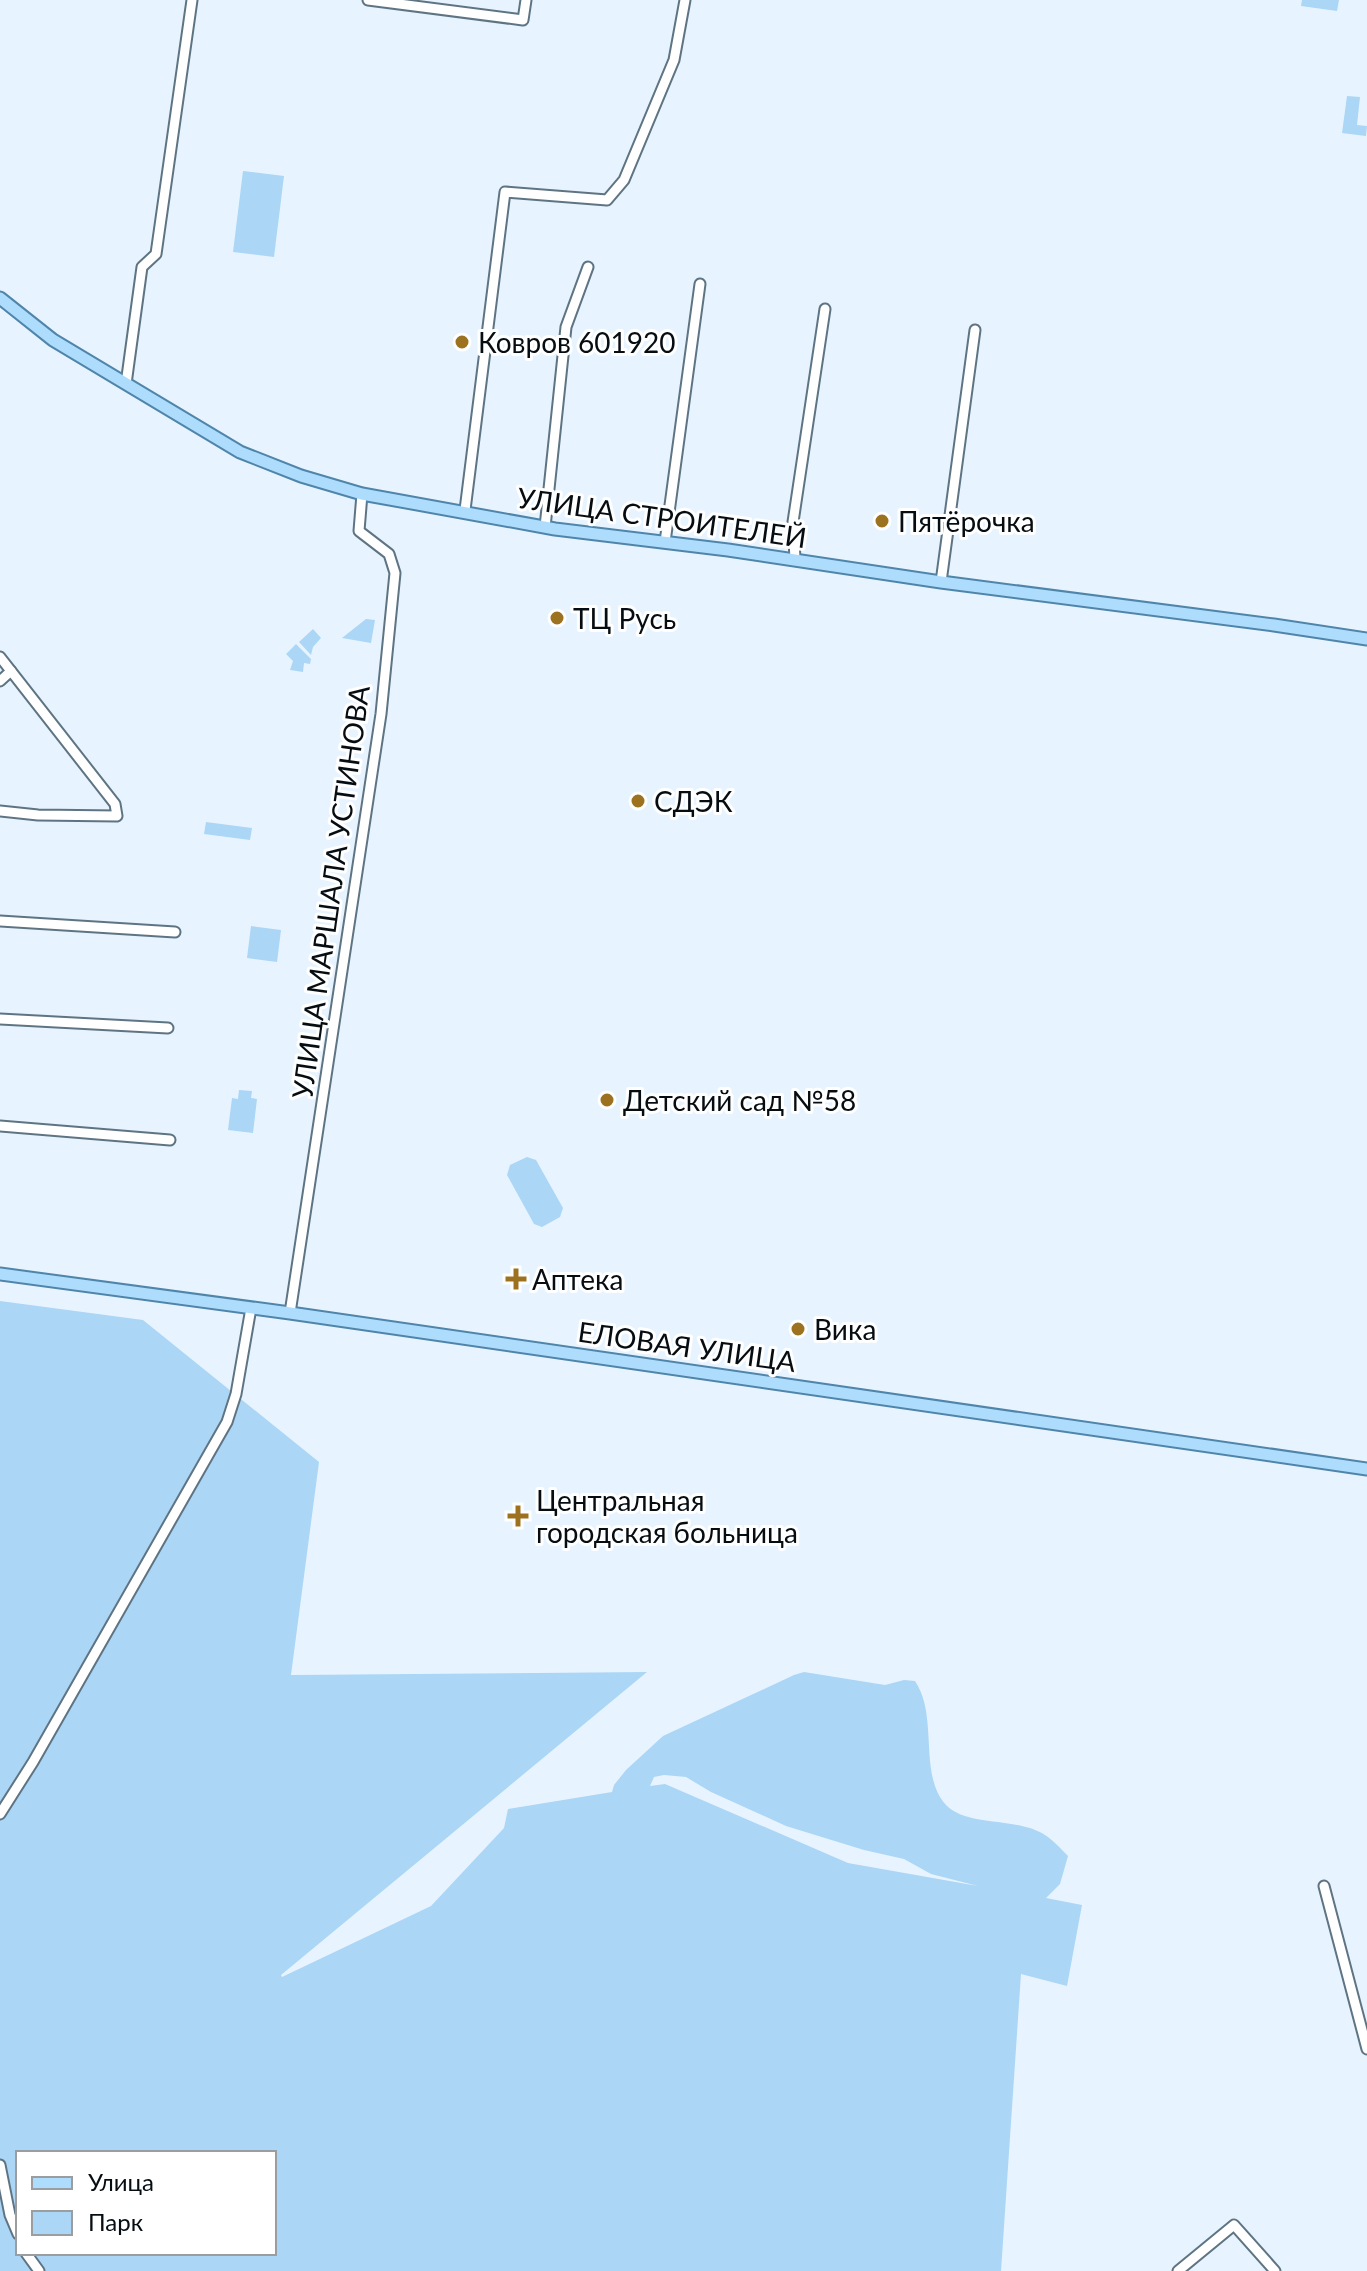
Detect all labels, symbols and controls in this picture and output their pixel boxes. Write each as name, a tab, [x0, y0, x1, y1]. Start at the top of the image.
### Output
place label: Ковров 601920	[478, 325, 676, 359]
marker: Ковров 601920	[453, 333, 471, 351]
street label: УЛИЦА СТРОИТЕЛЕЙ	[515, 480, 809, 554]
place label: Пятёрочка	[898, 504, 1035, 538]
marker: Пятёрочка	[873, 512, 891, 530]
place label: ТЦ Русь	[573, 601, 676, 635]
marker: ТЦ Русь	[548, 609, 566, 627]
street label: УЛИЦА МАРШАЛА УСТИНОВА	[284, 683, 376, 1101]
place label: СДЭК	[654, 784, 733, 818]
marker: СДЭК	[629, 792, 647, 810]
place label: Детский сад №58	[623, 1083, 856, 1117]
marker: Детский сад №58	[598, 1091, 616, 1109]
place label: Аптека	[532, 1262, 623, 1296]
marker: Аптека	[507, 1270, 525, 1288]
place label: Вика	[814, 1312, 876, 1346]
street label: ЕЛОВАЯ УЛИЦА	[576, 1314, 798, 1378]
marker: Вика	[789, 1320, 807, 1338]
place label: Центральная городская больница	[536, 1483, 798, 1549]
marker: Центральная городская больница	[507, 1505, 529, 1527]
legend	[16, 2151, 276, 2255]
text: Улица	[88, 2167, 154, 2196]
text: Парк	[88, 2207, 144, 2236]

